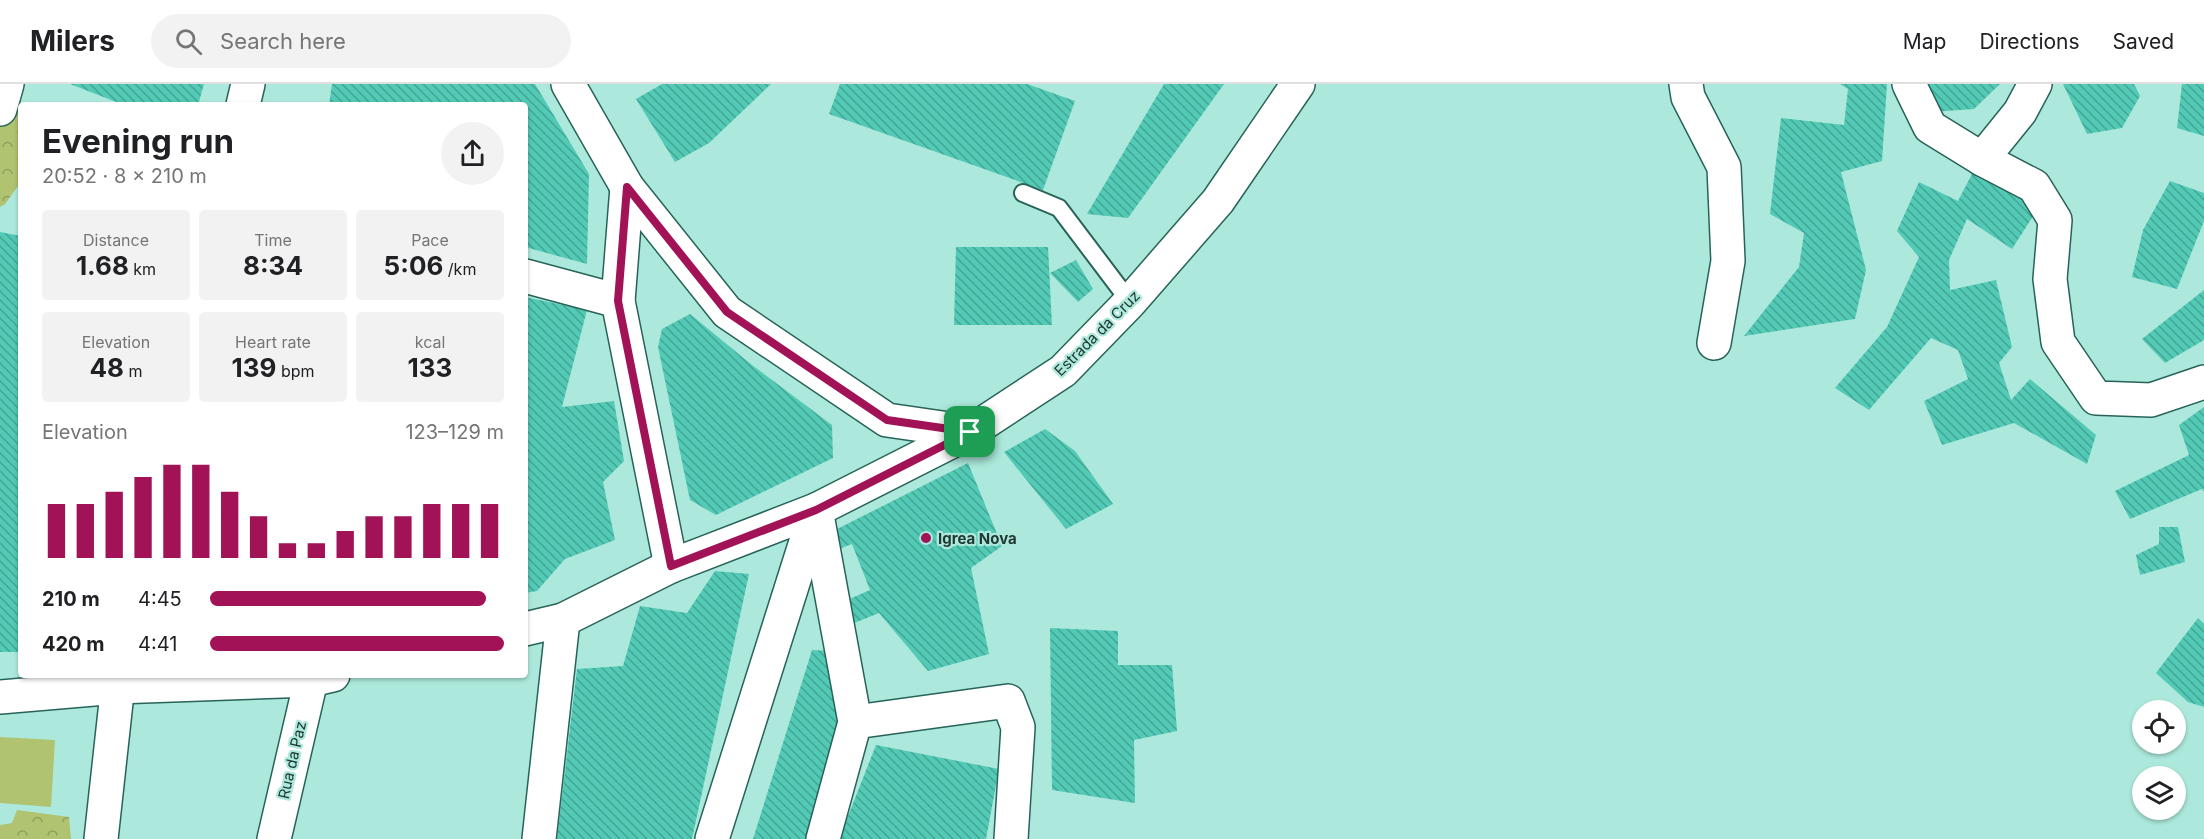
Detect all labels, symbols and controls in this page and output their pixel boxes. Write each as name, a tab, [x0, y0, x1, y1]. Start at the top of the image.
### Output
search box	[151, 14, 571, 68]
text: Milers	[30, 24, 115, 58]
icon: search	[172, 25, 205, 58]
text: Search here	[220, 28, 346, 54]
text: Map	[1903, 29, 1946, 54]
text: Directions	[1979, 29, 2080, 54]
text: Saved	[2113, 29, 2174, 54]
text: Evening run	[42, 121, 234, 161]
button: share	[441, 122, 504, 185]
text: 20:52 · 8 × 210 m	[42, 164, 207, 188]
text: Distance	[83, 230, 149, 250]
text: Time	[254, 230, 292, 250]
text: Pace	[411, 230, 449, 250]
text: 1.68	[76, 250, 129, 281]
text: 8:34	[243, 250, 303, 281]
text: 5:06	[384, 250, 443, 281]
text: km	[129, 259, 156, 279]
text: /km	[443, 259, 476, 279]
street label: Estrada da Cruz	[1050, 286, 1144, 380]
text: Elevation	[82, 332, 150, 352]
text: Heart rate	[235, 332, 311, 352]
text: kcal	[415, 332, 445, 352]
text: 48	[89, 352, 124, 383]
text: 139	[232, 352, 276, 383]
text: 133	[408, 352, 452, 383]
text: m	[124, 361, 143, 381]
text: bpm	[276, 361, 315, 381]
pin	[944, 406, 995, 457]
icon: arrive	[953, 415, 986, 448]
text: Elevation	[42, 420, 128, 444]
text: 123–129 m	[405, 420, 504, 444]
place label: Igrea Nova	[938, 529, 1017, 548]
marker: Igrea Nova	[919, 531, 933, 545]
text: 210 m	[42, 587, 100, 611]
text: 4:45	[138, 587, 182, 611]
text: 420 m	[42, 632, 105, 656]
text: 4:41	[138, 632, 177, 656]
map controls	[2132, 700, 2186, 820]
button: locate	[2132, 700, 2186, 754]
street label: Rua da Paz	[274, 719, 310, 801]
button: layers	[2132, 766, 2186, 820]

